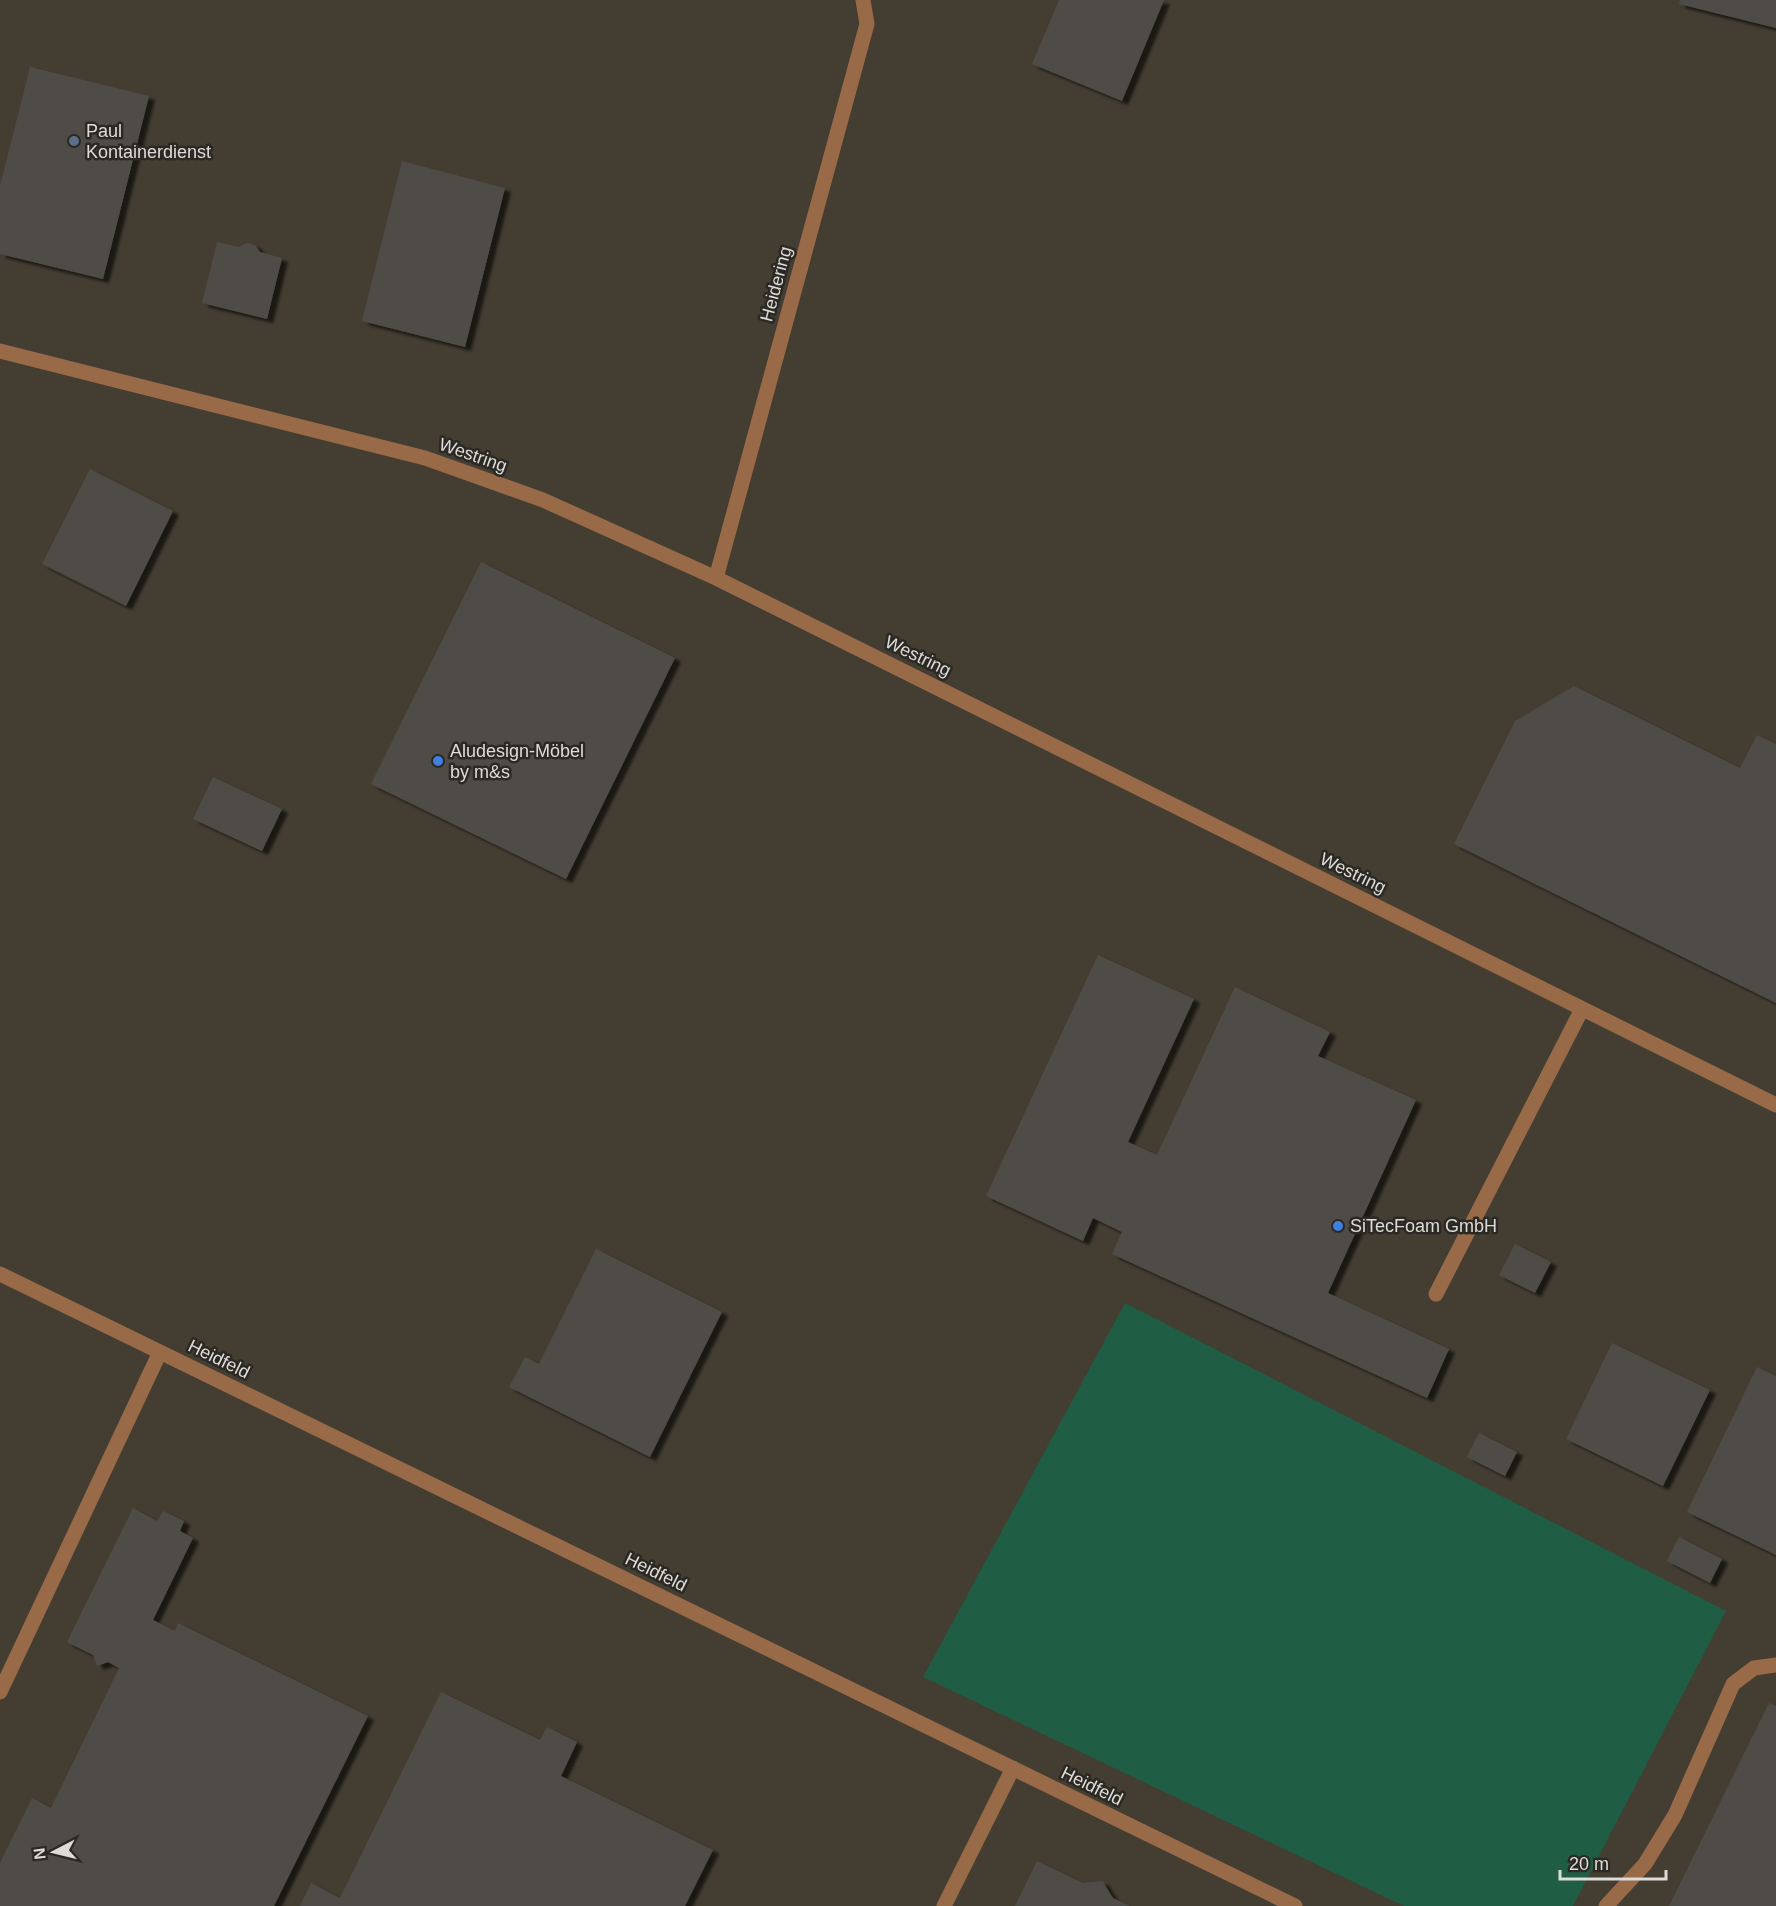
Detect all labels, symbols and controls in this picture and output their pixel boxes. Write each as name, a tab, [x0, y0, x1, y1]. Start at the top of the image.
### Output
place label: Paul Kontainerdienst	[86, 121, 211, 162]
marker: Paul Kontainerdienst	[67, 134, 81, 148]
street label: Heidering	[756, 244, 796, 324]
street label: Westring	[436, 434, 510, 476]
street label: Westring	[882, 632, 954, 680]
place label: Aludesign-Möbel by m&s	[450, 741, 584, 782]
marker: Aludesign-Möbel by m&s	[431, 754, 445, 768]
street label: Westring	[1317, 849, 1389, 897]
place label: SiTecFoam GmbH	[1350, 1216, 1497, 1236]
marker: SiTecFoam GmbH	[1331, 1219, 1345, 1233]
street label: Heidfeld	[185, 1336, 253, 1382]
street label: Heidfeld	[622, 1549, 690, 1595]
street label: Heidfeld	[1058, 1763, 1126, 1809]
north arrow	[24, 1822, 84, 1882]
scale bar	[1560, 1843, 1666, 1881]
text: N	[30, 1847, 49, 1861]
text: 20 m	[1569, 1854, 1609, 1874]

